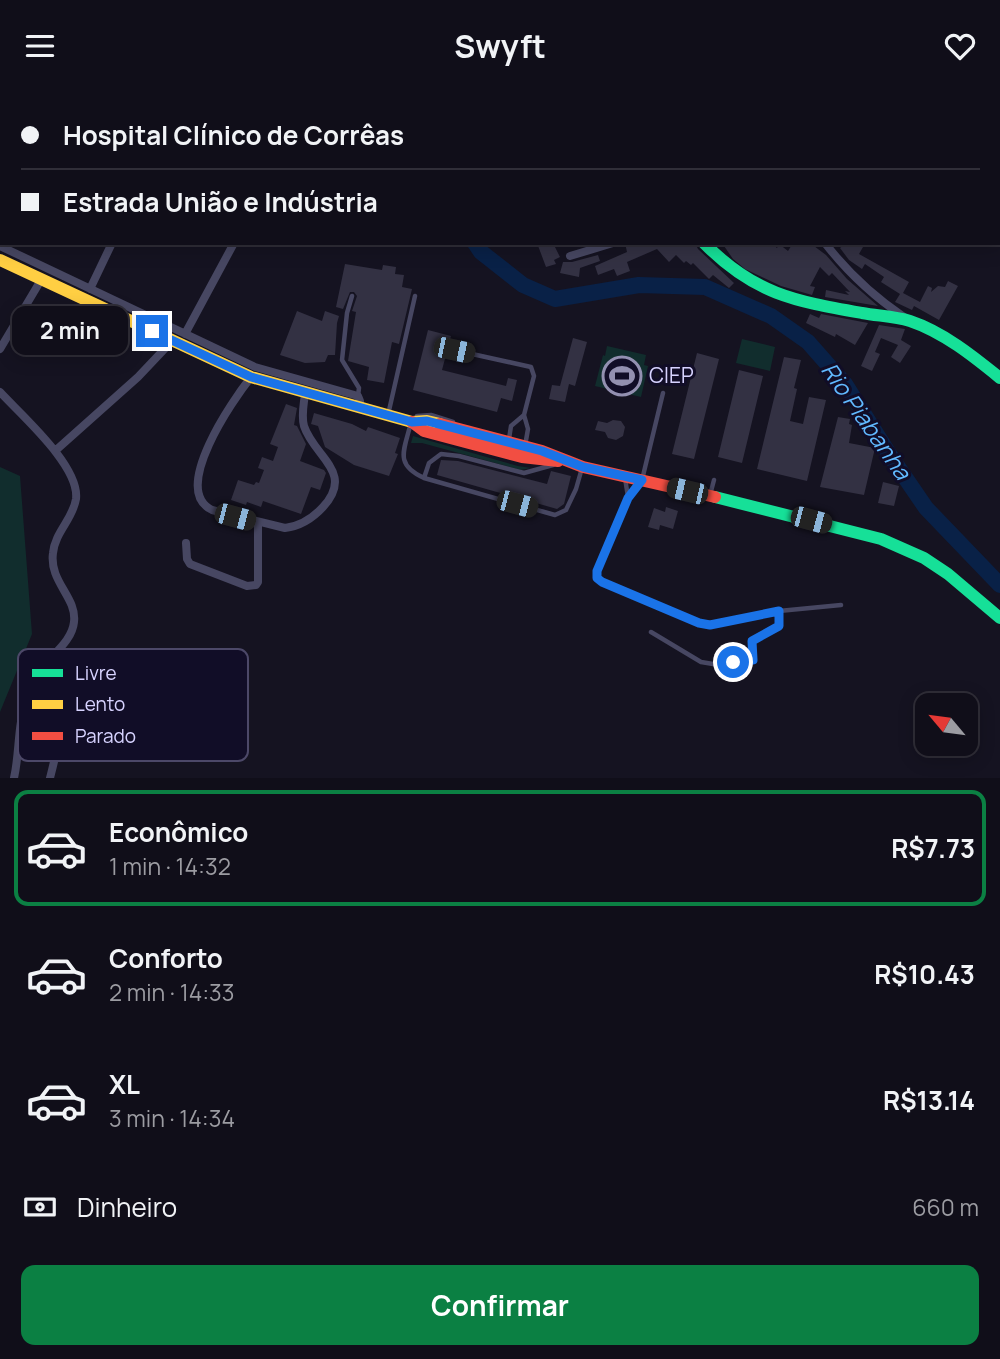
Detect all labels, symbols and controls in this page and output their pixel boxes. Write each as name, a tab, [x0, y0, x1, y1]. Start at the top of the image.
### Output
text: Swyft	[454, 24, 546, 68]
icon: menu	[21, 27, 59, 65]
icon: heart	[941, 27, 979, 65]
text: Hospital Clínico de Corrêas	[63, 117, 404, 153]
text: Estrada União e Indústria	[63, 184, 378, 220]
callout: 2 min	[12, 307, 128, 355]
text: 2 min	[40, 314, 100, 346]
route end	[136, 315, 168, 347]
car	[432, 335, 477, 365]
sports icon: CIEP	[601, 355, 643, 397]
water label: Rio Piabanha	[815, 355, 920, 487]
place label: CIEP	[649, 361, 694, 389]
car	[665, 476, 710, 506]
car	[494, 488, 541, 520]
car	[212, 501, 259, 533]
car	[788, 504, 835, 536]
route start	[717, 646, 749, 678]
legend	[18, 649, 248, 761]
text: Livre	[75, 660, 117, 686]
text: Lento	[75, 691, 125, 717]
north arrow	[915, 693, 978, 756]
map controls	[915, 693, 978, 756]
text: Parado	[75, 723, 136, 749]
text: Econômico	[109, 814, 248, 850]
icon: car	[25, 817, 88, 880]
text: R$7.73	[891, 830, 975, 866]
text: 1 min · 14:32	[109, 850, 231, 882]
text: Conforto	[109, 940, 223, 976]
icon: car	[25, 943, 88, 1006]
text: R$10.43	[874, 956, 975, 992]
text: 2 min · 14:33	[109, 976, 235, 1008]
text: XL	[109, 1066, 140, 1102]
icon: car	[25, 1069, 88, 1132]
text: R$13.14	[883, 1082, 975, 1118]
text: 3 min · 14:34	[109, 1102, 235, 1134]
icon: cash	[21, 1188, 59, 1226]
text: Dinheiro	[77, 1189, 177, 1225]
text: 660 m	[912, 1191, 979, 1223]
button: Confirmar	[21, 1265, 979, 1345]

